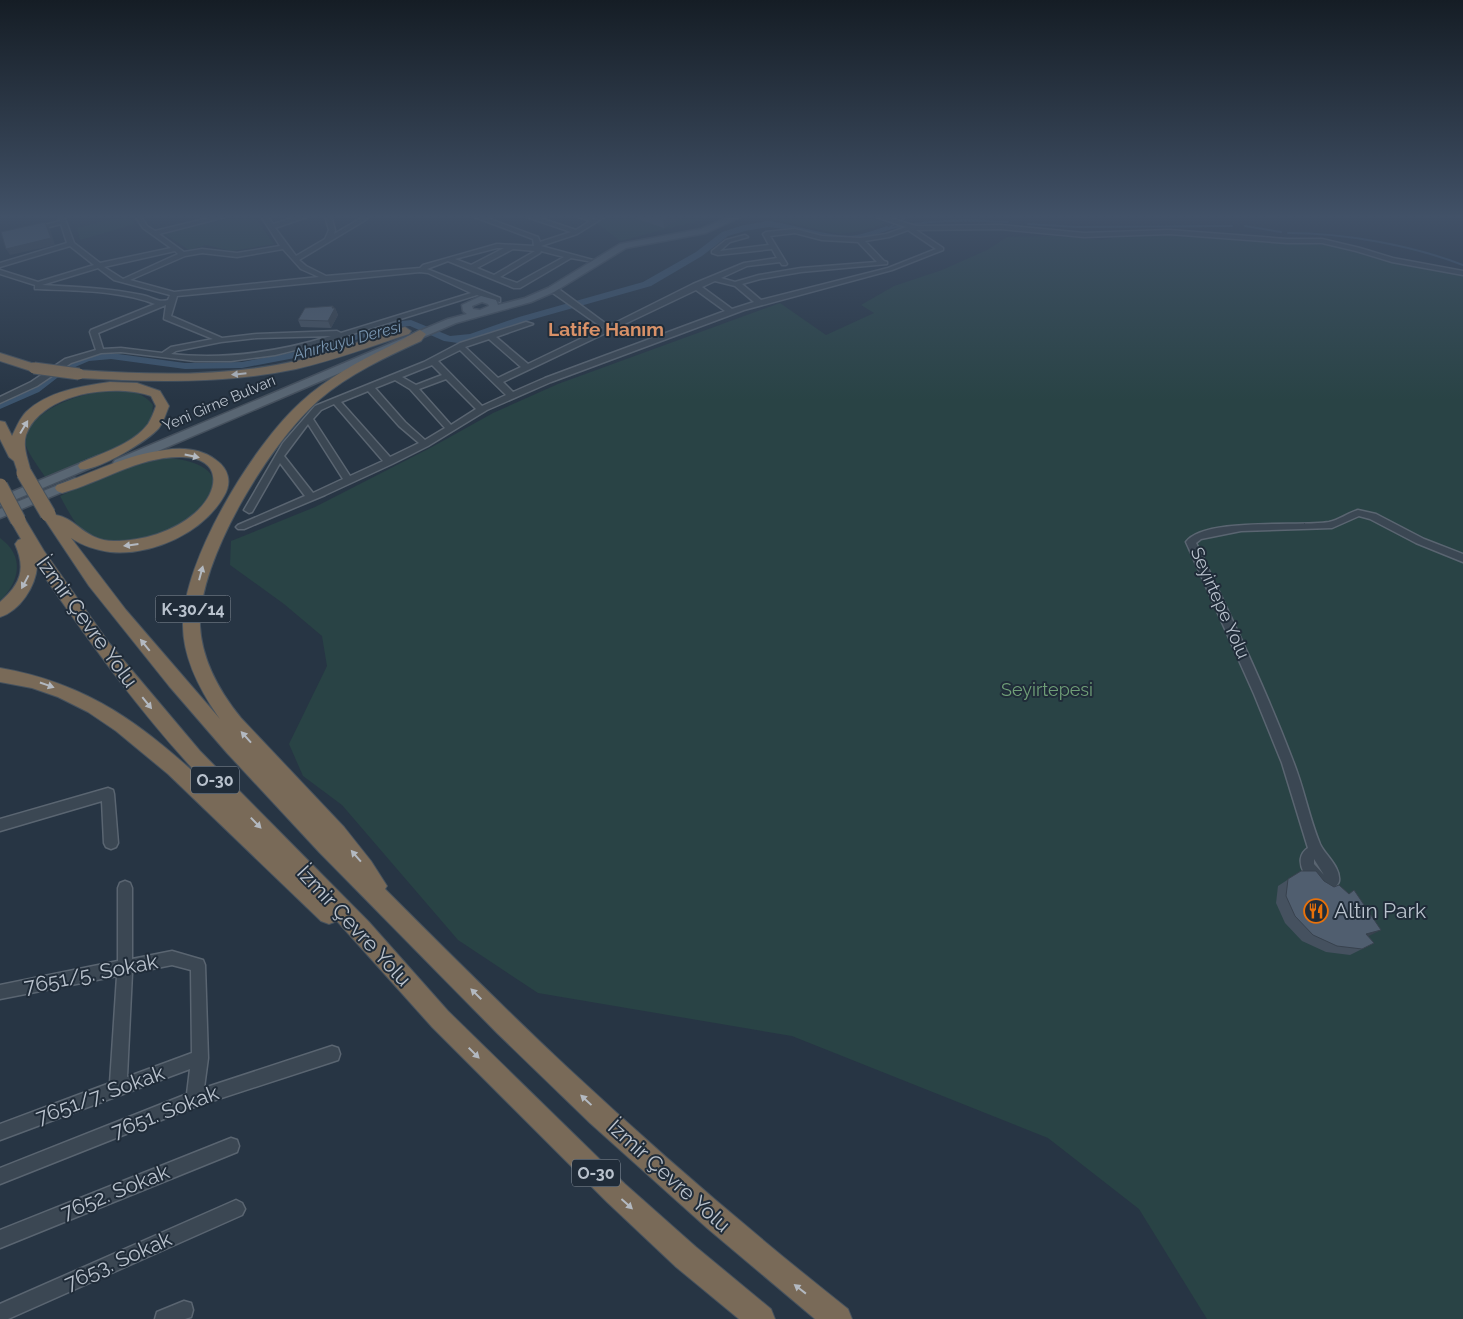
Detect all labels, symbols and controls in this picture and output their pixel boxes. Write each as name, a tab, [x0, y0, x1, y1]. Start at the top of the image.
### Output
water label: Ahırkuyu Deresi	[290, 317, 404, 364]
district label: Latife Hanım	[548, 318, 664, 340]
one-way arrow	[231, 370, 247, 378]
street label: Yeni Girne Bulvarı	[160, 371, 278, 435]
one-way arrow	[19, 420, 28, 433]
one-way arrow	[185, 452, 201, 460]
one-way arrow	[122, 541, 138, 549]
street label: Seyirtepe Yolu	[1187, 544, 1254, 662]
street label: İzmir Çevre Yolu	[32, 551, 143, 692]
one-way arrow	[198, 565, 206, 580]
one-way arrow	[21, 575, 29, 589]
road number: K-30/14	[156, 596, 230, 622]
one-way arrow	[139, 640, 151, 652]
park label: Seyirtepesi	[1001, 679, 1093, 700]
one-way arrow	[40, 682, 55, 690]
one-way arrow	[141, 696, 152, 709]
one-way arrow	[240, 732, 252, 744]
road number: O-30	[191, 766, 239, 794]
one-way arrow	[250, 816, 262, 828]
one-way arrow	[350, 851, 362, 863]
street label: İzmir Çevre Yolu	[292, 860, 417, 991]
restaurant icon: Altın Park	[1303, 898, 1329, 924]
place label: Altın Park	[1334, 898, 1426, 923]
street label: 7651/5. Sokak	[22, 948, 160, 999]
one-way arrow	[470, 989, 482, 1001]
one-way arrow	[468, 1047, 480, 1059]
street label: 7651/7. Sokak	[32, 1060, 168, 1129]
street label: 7651. Sokak	[108, 1080, 222, 1143]
one-way arrow	[579, 1095, 592, 1106]
street label: İzmir Çevre Yolu	[603, 1114, 736, 1237]
street label: 7652. Sokak	[57, 1158, 173, 1225]
road number: O-30	[572, 1160, 620, 1186]
one-way arrow	[621, 1198, 633, 1210]
street label: 7653. Sokak	[60, 1226, 175, 1295]
one-way arrow	[793, 1283, 806, 1294]

